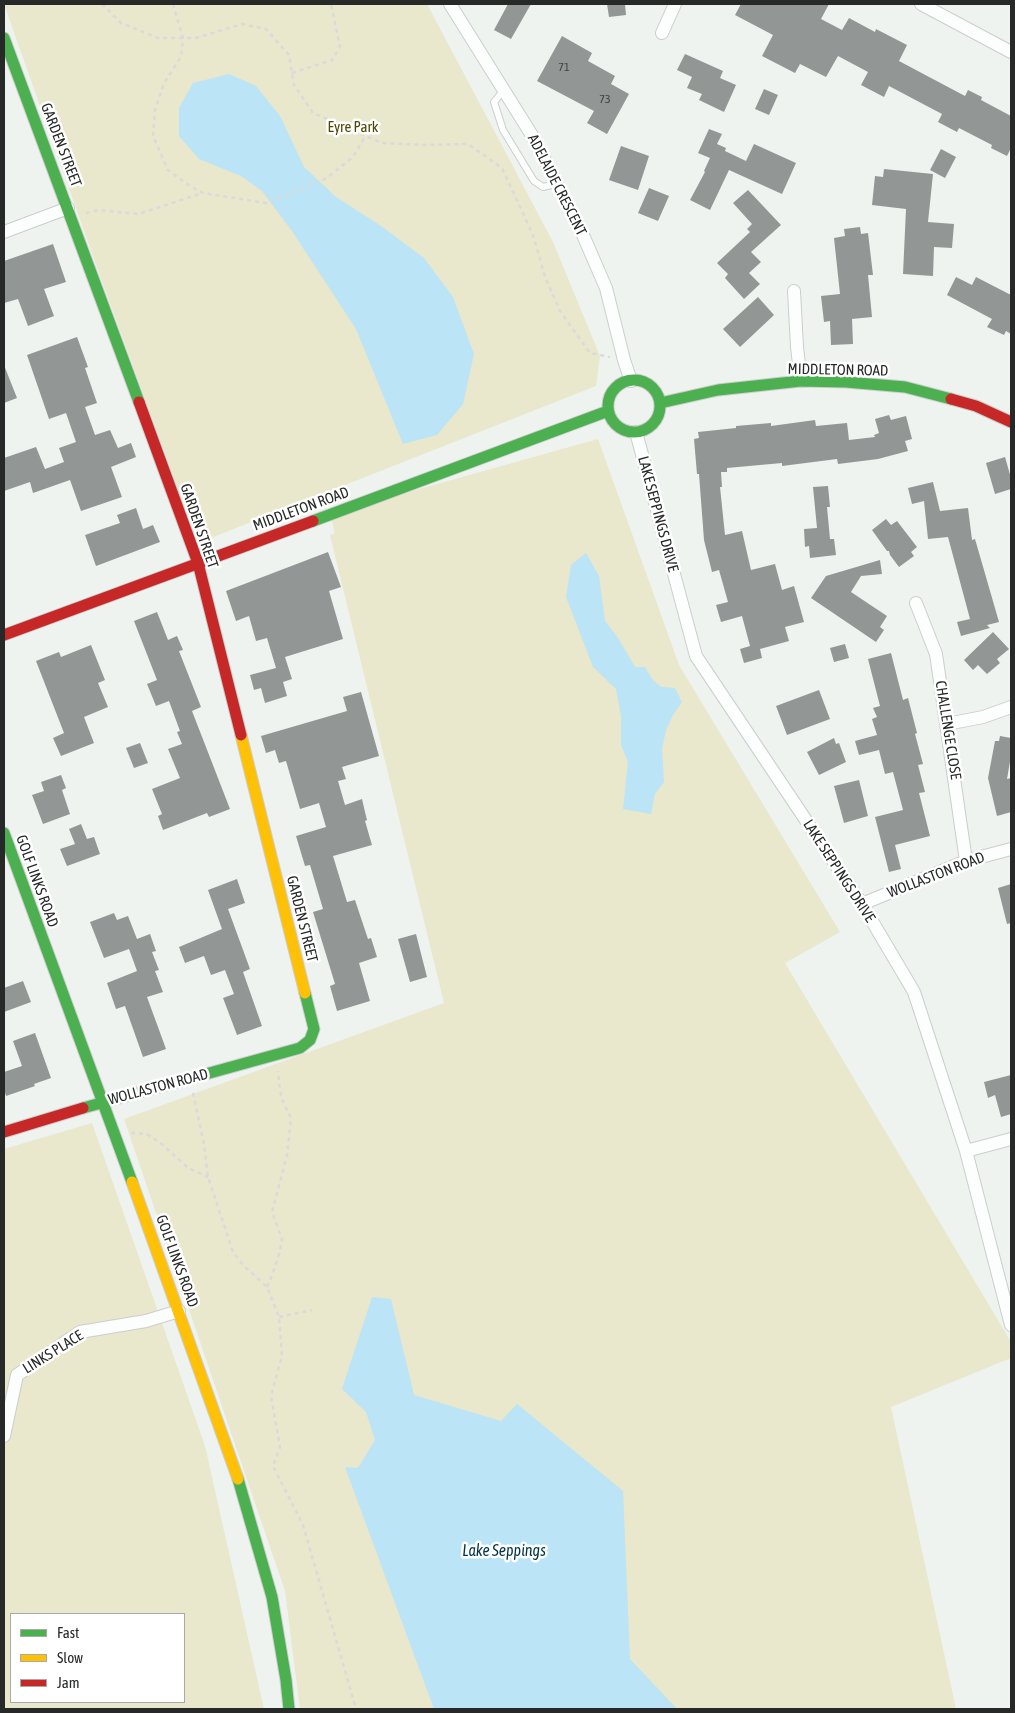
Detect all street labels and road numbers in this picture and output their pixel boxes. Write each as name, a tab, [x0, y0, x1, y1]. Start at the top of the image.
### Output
street label: GARDEN STREET	[37, 101, 85, 189]
street label: ADELAIDE CRESCENT	[524, 131, 590, 239]
street label: MIDDLETON ROAD	[788, 360, 888, 380]
street label: LAKE SEPPINGS DRIVE	[634, 454, 682, 574]
street label: GARDEN STREET	[176, 481, 222, 571]
street label: MIDDLETON ROAD	[251, 483, 351, 535]
street label: CHALLENGE CLOSE	[931, 679, 965, 781]
street label: LAKE SEPPINGS DRIVE	[799, 816, 879, 926]
street label: GOLF LINKS ROAD	[12, 833, 62, 929]
street label: WOLLASTON ROAD	[885, 848, 987, 902]
street label: GARDEN STREET	[283, 874, 321, 964]
street label: WOLLASTON ROAD	[106, 1065, 210, 1109]
street label: GOLF LINKS ROAD	[152, 1213, 202, 1309]
street label: LINKS PLACE	[19, 1326, 87, 1378]

